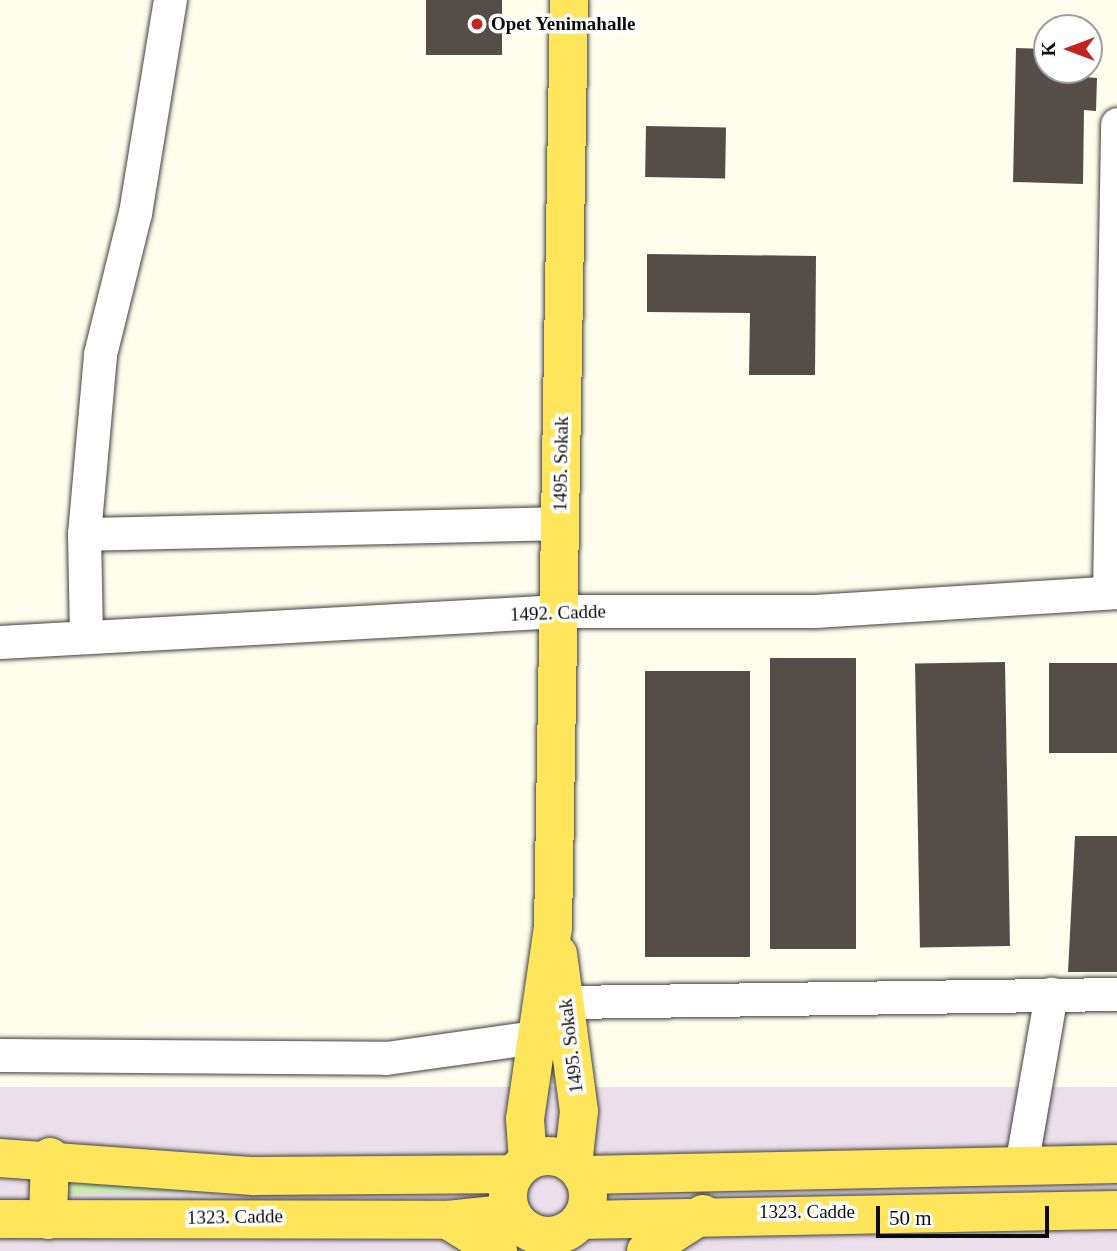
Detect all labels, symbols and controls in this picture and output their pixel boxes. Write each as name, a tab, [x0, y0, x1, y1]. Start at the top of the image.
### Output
place label: Opet Yenimahalle	[491, 13, 636, 35]
north arrow	[1033, 14, 1103, 84]
marker: Opet Yenimahalle	[469, 16, 485, 32]
text: K	[1038, 42, 1059, 56]
street label: 1495. Sokak	[549, 416, 573, 512]
street label: 1492. Cadde	[510, 600, 606, 626]
street label: 1495. Sokak	[554, 997, 588, 1095]
scale bar	[879, 1192, 1052, 1236]
street label: 1323. Cadde	[759, 1201, 855, 1223]
street label: 1323. Cadde	[187, 1205, 283, 1229]
text: 50 m	[889, 1206, 932, 1230]

